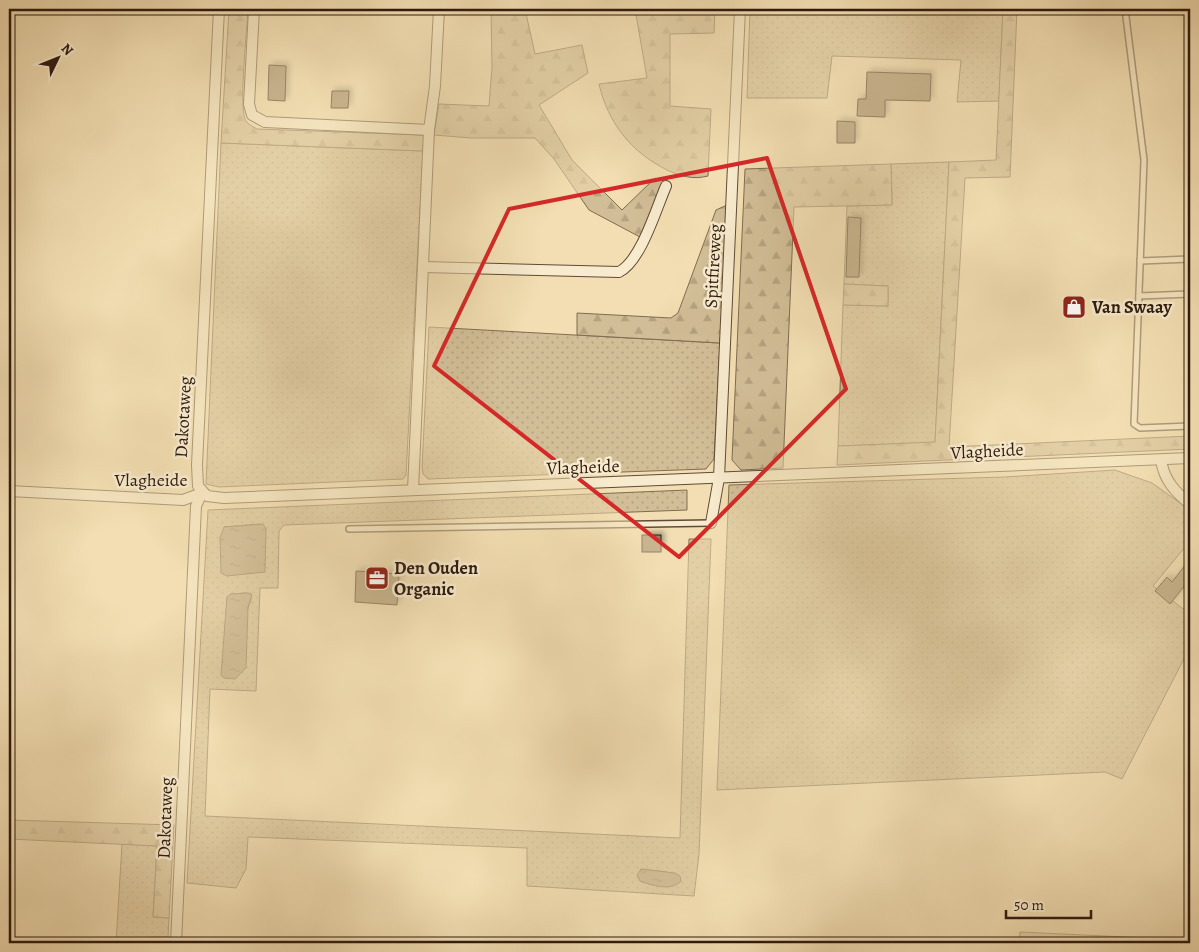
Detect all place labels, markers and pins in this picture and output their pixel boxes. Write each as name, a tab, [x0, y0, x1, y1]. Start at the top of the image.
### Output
shop icon: Van Swaay	[1061, 294, 1087, 320]
place label: Van Swaay	[1091, 295, 1172, 319]
place label: Den Ouden Organic	[394, 556, 478, 601]
office icon: Den Ouden Organic	[364, 565, 390, 591]

